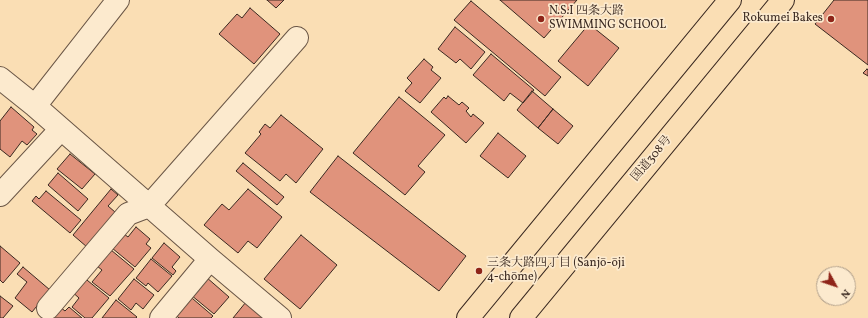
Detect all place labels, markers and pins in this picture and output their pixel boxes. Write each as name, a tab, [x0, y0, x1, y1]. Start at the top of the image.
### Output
place label: N.S.I 四条大路 SWIMMING SCHOOL	[549, 5, 666, 33]
place label: Rokumei Bakes	[743, 12, 823, 26]
marker: N.S.I 四条大路 SWIMMING SCHOOL	[536, 14, 546, 24]
marker: Rokumei Bakes	[826, 14, 836, 24]
place label: 三条大路四丁目 (Sanjō-ōji 4-chōme)	[487, 257, 625, 285]
marker: 三条大路四丁目 (Sanjō-ōji 4-chōme)	[474, 266, 484, 276]

